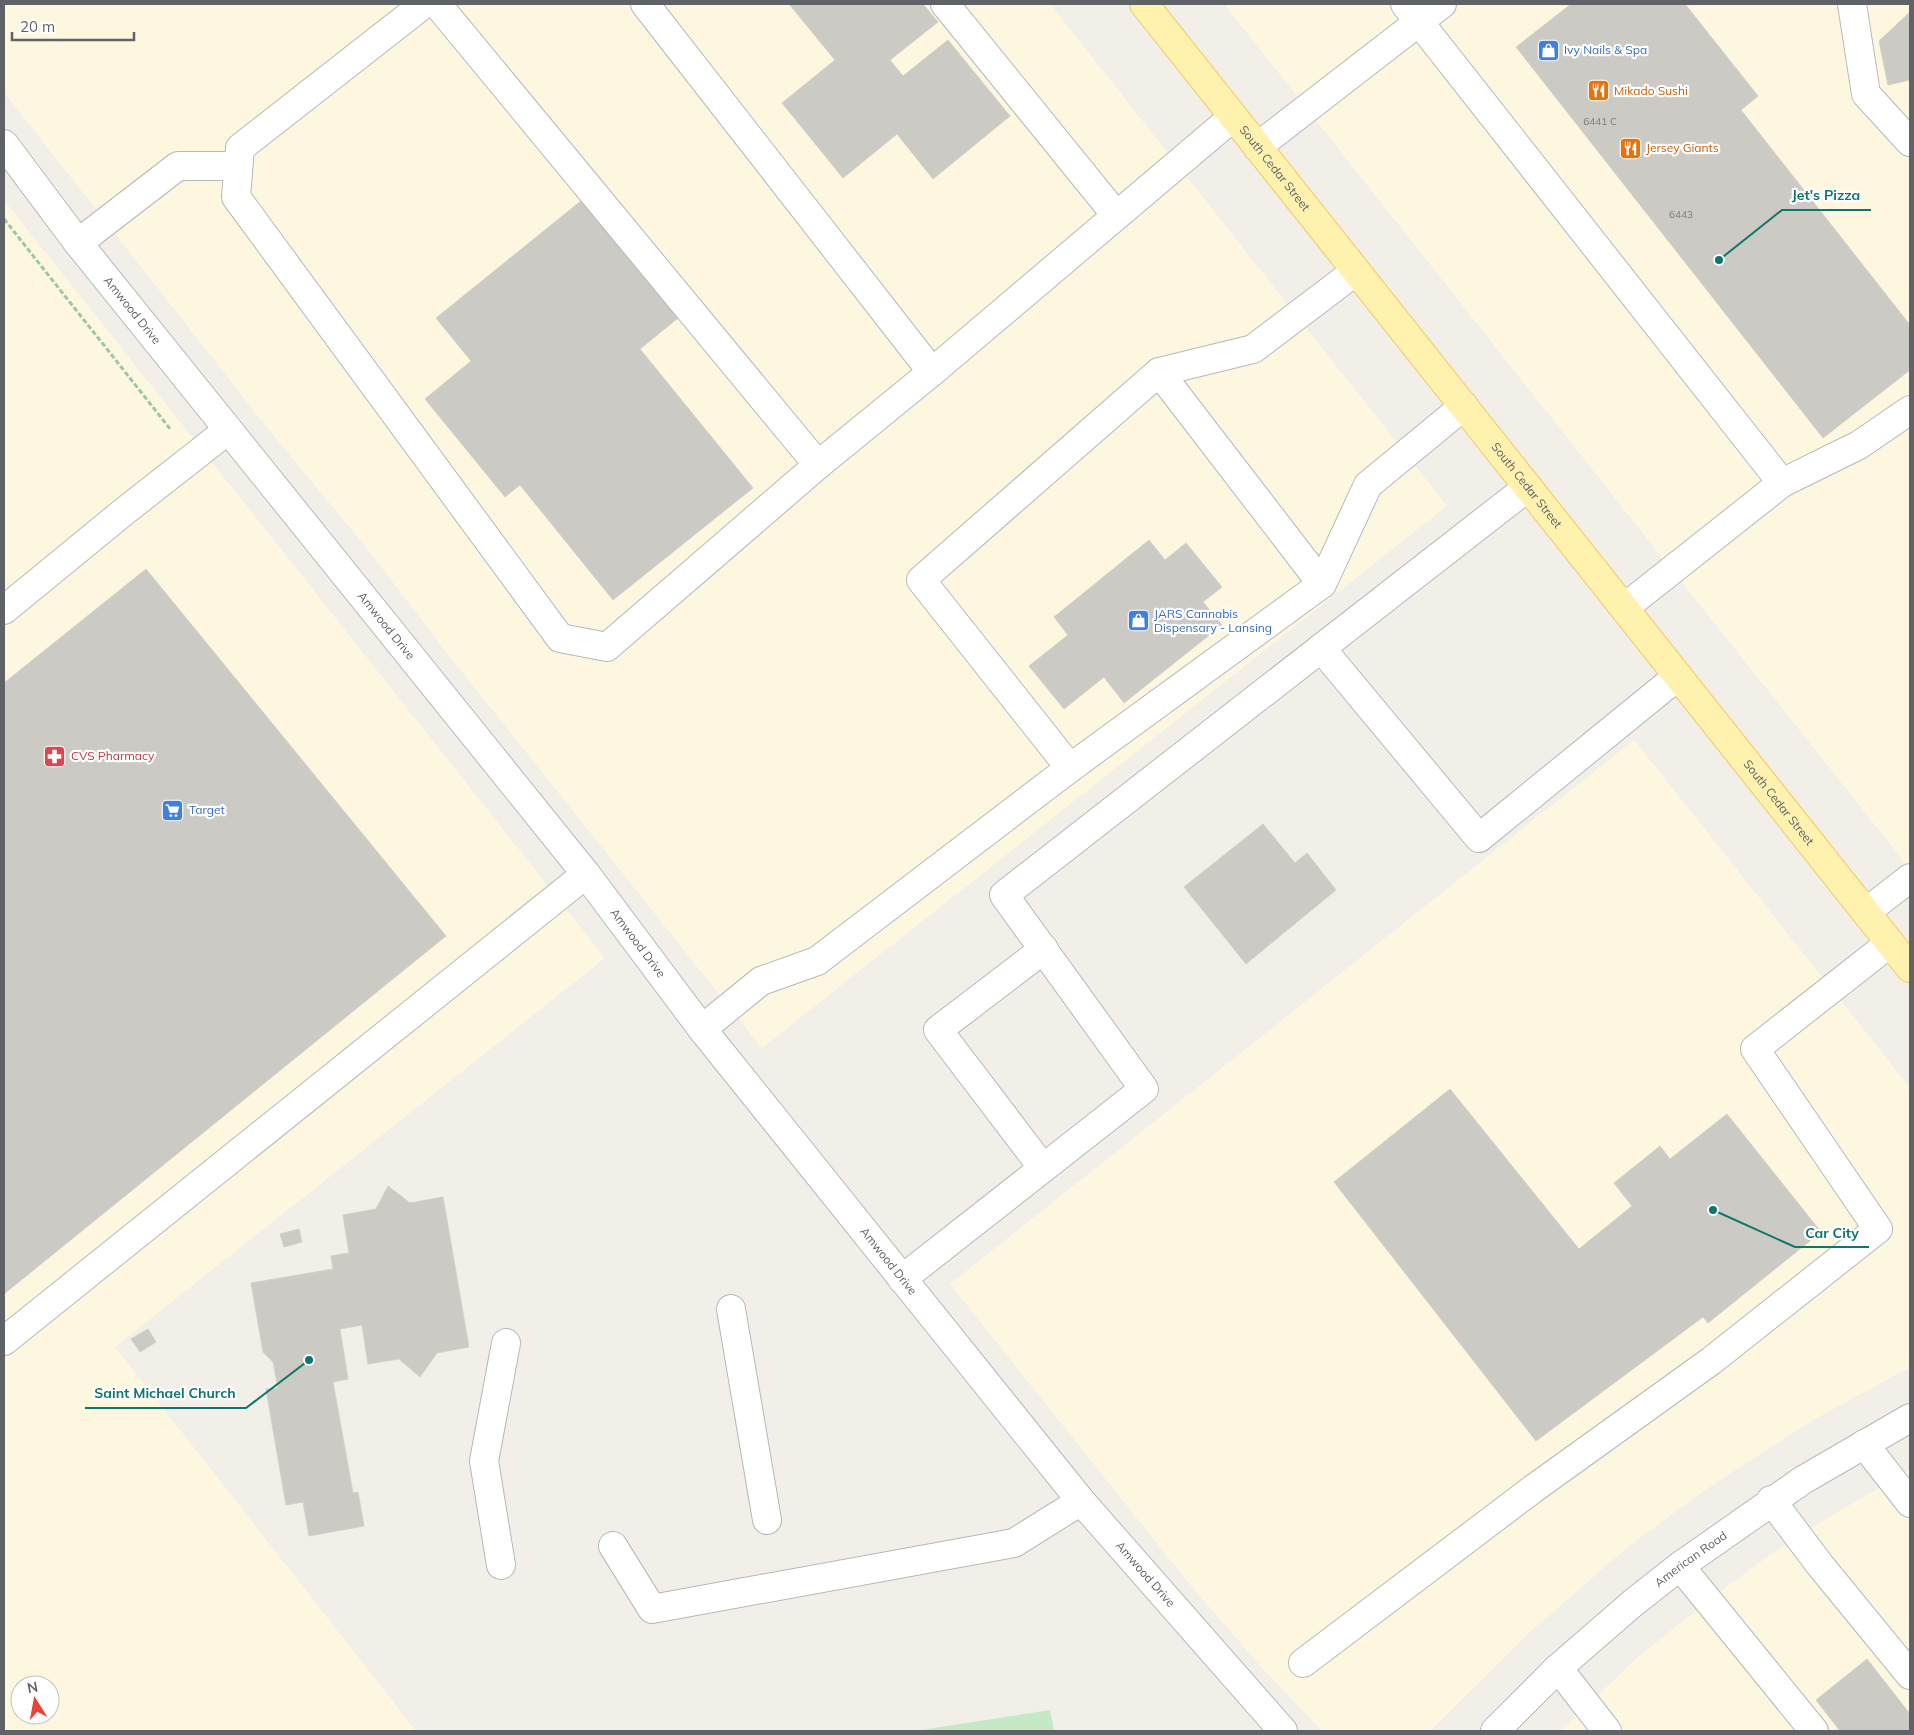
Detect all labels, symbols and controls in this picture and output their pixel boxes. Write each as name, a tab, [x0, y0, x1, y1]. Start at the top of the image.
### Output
scale bar	[12, 10, 135, 42]
text: 20 m	[20, 17, 55, 36]
shop icon: Ivy Nails & Spa	[1536, 38, 1560, 62]
place label: Ivy Nails & Spa	[1564, 42, 1647, 57]
restaurant icon: Mikado Sushi	[1586, 79, 1610, 103]
place label: Mikado Sushi	[1614, 83, 1688, 98]
house number: 6441 C	[1583, 115, 1617, 128]
street label: South Cedar Street	[1236, 122, 1314, 214]
restaurant icon: Jersey Giants	[1618, 136, 1642, 160]
place label: Jersey Giants	[1646, 140, 1719, 155]
callout: Jet's Pizza	[1782, 181, 1871, 210]
text: Jet's Pizza	[1792, 186, 1860, 204]
house number: 6443	[1669, 208, 1693, 221]
street label: Amwood Drive	[101, 273, 164, 347]
street label: South Cedar Street	[1488, 439, 1566, 531]
street label: Amwood Drive	[355, 589, 418, 662]
place label: JARS Cannabis Dispensary - Lansing	[1154, 606, 1272, 635]
shop icon: JARS Cannabis Dispensary - Lansing	[1126, 609, 1150, 633]
pharmacy icon: CVS Pharmacy	[43, 744, 67, 768]
place label: CVS Pharmacy	[71, 748, 155, 763]
street label: South Cedar Street	[1740, 756, 1818, 848]
supermarket icon: Target	[161, 798, 185, 822]
place label: Target	[189, 802, 225, 817]
street label: Amwood Drive	[607, 905, 669, 980]
callout: Car City	[1795, 1218, 1869, 1247]
street label: Amwood Drive	[857, 1224, 921, 1298]
text: Car City	[1805, 1224, 1859, 1242]
callout: Saint Michael Church	[85, 1379, 246, 1408]
text: Saint Michael Church	[94, 1384, 236, 1402]
street label: American Road	[1651, 1527, 1730, 1590]
street label: Amwood Drive	[1113, 1538, 1179, 1610]
north arrow	[10, 1675, 60, 1725]
text: N	[26, 1677, 39, 1697]

